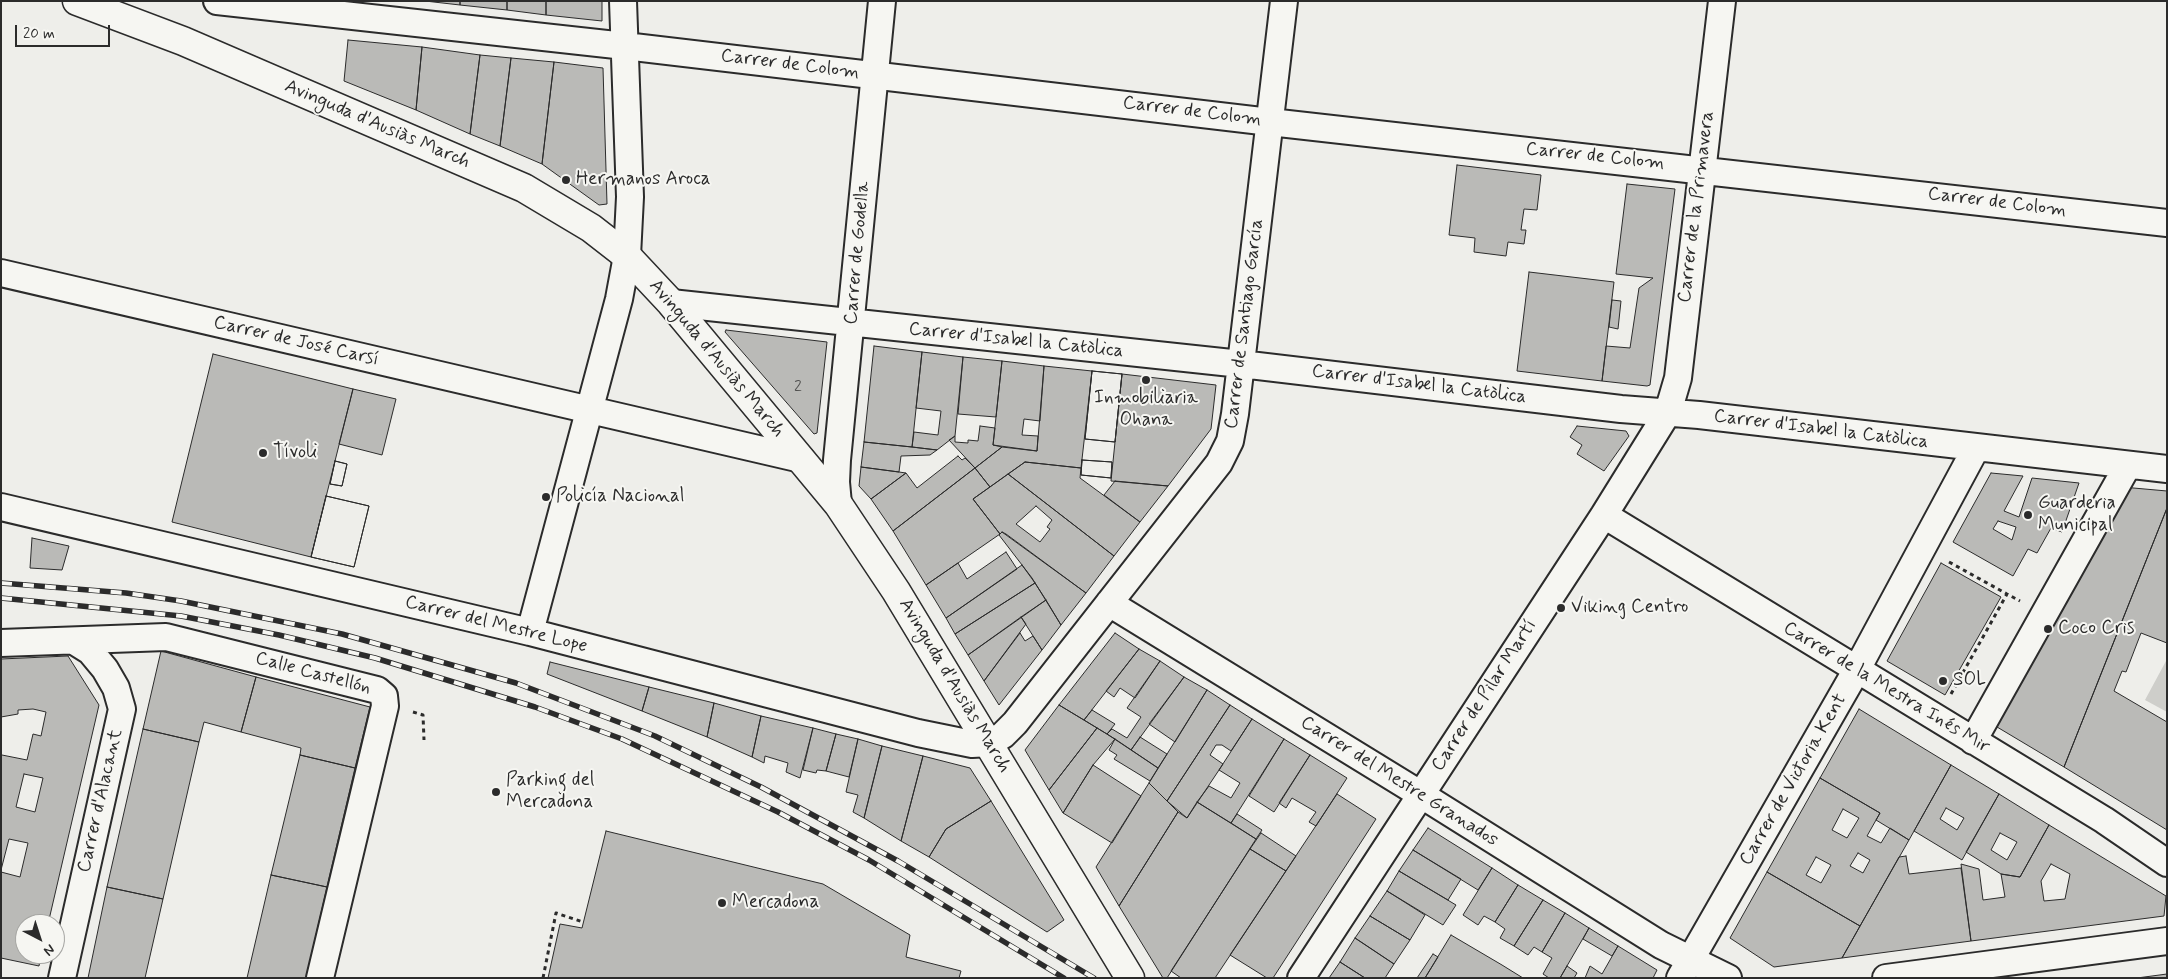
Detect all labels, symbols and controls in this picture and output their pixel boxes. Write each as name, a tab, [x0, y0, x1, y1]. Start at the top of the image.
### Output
scale bar	[18, 15, 112, 47]
text: 20 m	[23, 24, 55, 44]
street label: Carrer de Colom	[719, 45, 861, 85]
street label: Avinguda d'Ausiàs March	[281, 76, 473, 174]
street label: Carrer de Colom	[1121, 92, 1263, 132]
street label: Carrer de la Primavera	[1674, 110, 1720, 304]
street label: Carrer de Colom	[1524, 138, 1666, 176]
place label: Hermanos Aroca	[576, 169, 711, 191]
marker: Hermanos Aroca	[560, 174, 572, 186]
street label: Carrer de Godella	[840, 180, 876, 326]
street label: Carrer de Colom	[1926, 183, 2068, 223]
street label: Carrer de Santiago García	[1221, 218, 1269, 430]
street label: Avinguda d'Ausiàs March	[643, 275, 789, 443]
street label: Carrer de José Carsí	[211, 312, 381, 372]
street label: Carrer d'Isabel la Catòlica	[907, 318, 1125, 364]
street label: Carrer d'Isabel la Catòlica	[1310, 361, 1528, 409]
marker: Inmobiliaria Ohana	[1140, 374, 1152, 386]
house number: 2	[794, 378, 802, 398]
place label: Inmobiliaria Ohana	[1094, 388, 1198, 432]
street label: Carrer d'Isabel la Catòlica	[1712, 406, 1930, 454]
place label: Tívoli	[273, 442, 317, 464]
marker: Tívoli	[257, 447, 269, 459]
place label: Policía Nacional	[556, 486, 684, 508]
marker: Policía Nacional	[540, 491, 552, 503]
place label: Guarderia Municipal	[2038, 493, 2116, 537]
marker: Guarderia Municipal	[2022, 509, 2034, 521]
street label: Carrer del Mestre Lope	[402, 591, 590, 659]
street label: Avinguda d'Ausiàs March	[893, 595, 1015, 777]
place label: Viking Centro	[1571, 597, 1689, 619]
marker: Viking Centro	[1555, 602, 1567, 614]
street label: Carrer de Pilar Martí	[1427, 616, 1543, 776]
street label: Carrer de la Mestra Inés Mir	[1779, 617, 1993, 759]
place label: Coco Cris	[2058, 618, 2134, 640]
marker: Coco Cris	[2042, 623, 2054, 635]
street label: Calle Castellón	[253, 648, 373, 700]
place label: SOL	[1953, 670, 1986, 692]
marker: SOL	[1937, 675, 1949, 687]
street label: Carrer de Victoria Kent	[1736, 690, 1852, 870]
street label: Carrer del Mestre Granados	[1296, 712, 1502, 852]
street label: Carrer d'Alacant	[73, 727, 129, 875]
place label: Parking del Mercadona	[506, 770, 595, 814]
marker: Parking del Mercadona	[490, 786, 502, 798]
place label: Mercadona	[732, 892, 819, 914]
marker: Mercadona	[716, 897, 728, 909]
north arrow	[15, 914, 65, 964]
text: N	[40, 940, 58, 960]

